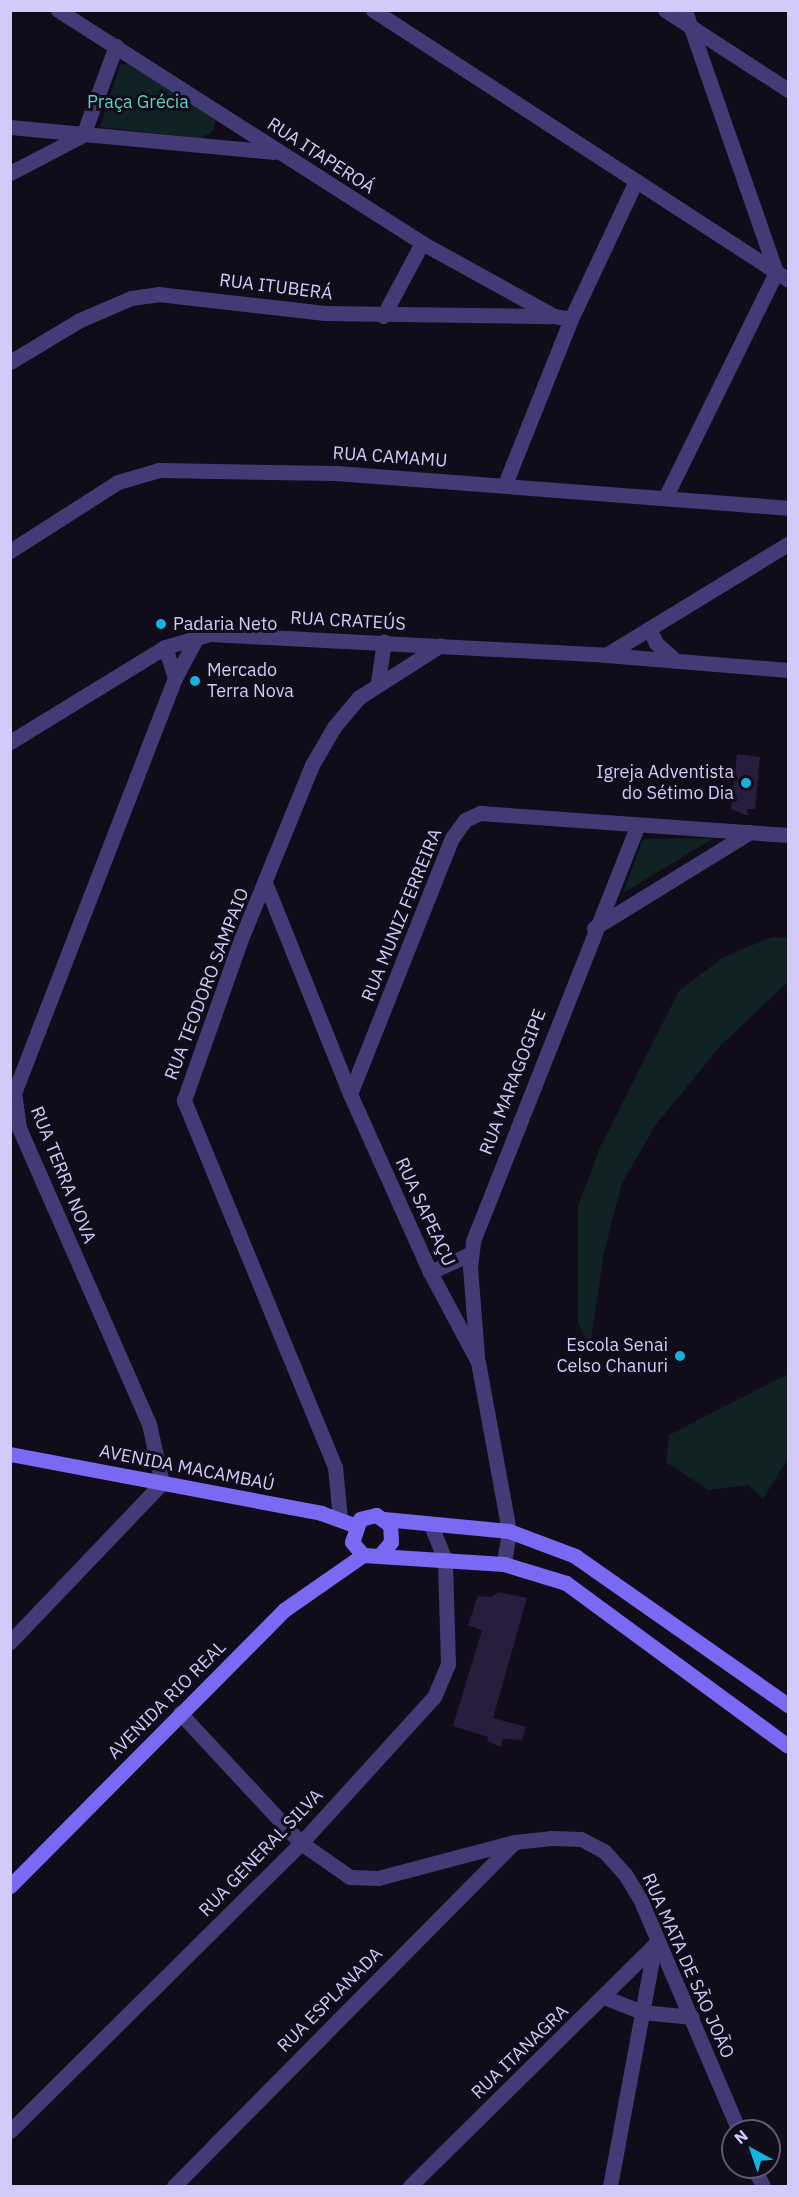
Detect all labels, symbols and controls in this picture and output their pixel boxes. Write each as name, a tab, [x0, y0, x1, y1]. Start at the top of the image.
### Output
park label: Praça Grécia	[87, 91, 189, 113]
street label: RUA ITAPEROÁ	[263, 113, 379, 199]
street label: RUA ITUBERÁ	[218, 269, 334, 305]
street label: RUA CAMAMU	[332, 442, 448, 472]
street label: RUA CRATEÚS	[290, 607, 406, 635]
place label: Padaria Neto	[173, 613, 277, 635]
marker: Padaria Neto	[154, 617, 168, 631]
place label: Mercado Terra Nova	[207, 660, 294, 702]
marker: Mercado Terra Nova	[188, 674, 202, 688]
place label: Igreja Adventista do Sétimo Dia	[596, 762, 734, 804]
marker: Igreja Adventista do Sétimo Dia	[739, 776, 753, 790]
street label: RUA MUNIZ FERREIRA	[357, 825, 447, 1005]
street label: RUA TEODORO SAMPAIO	[160, 885, 254, 1083]
street label: RUA MARAGOGIPE	[475, 1006, 551, 1158]
street label: RUA TERRA NOVA	[26, 1103, 100, 1247]
street label: RUA SAPEAÇU	[390, 1154, 460, 1270]
place label: Escola Senai Celso Chanuri	[556, 1335, 668, 1378]
marker: Escola Senai Celso Chanuri	[673, 1349, 687, 1363]
street label: AVENIDA MACAMBAÚ	[98, 1440, 276, 1496]
street label: AVENIDA RIO REAL	[103, 1636, 231, 1764]
street label: RUA GENERAL SILVA	[195, 1785, 327, 1921]
street label: RUA MATA DE SÃO JOÃO	[637, 1870, 739, 2062]
street label: RUA ESPLANADA	[273, 1943, 387, 2057]
street label: RUA ITANAGRA	[467, 2000, 573, 2104]
north arrow	[721, 2119, 781, 2179]
text: N	[730, 2125, 752, 2148]

